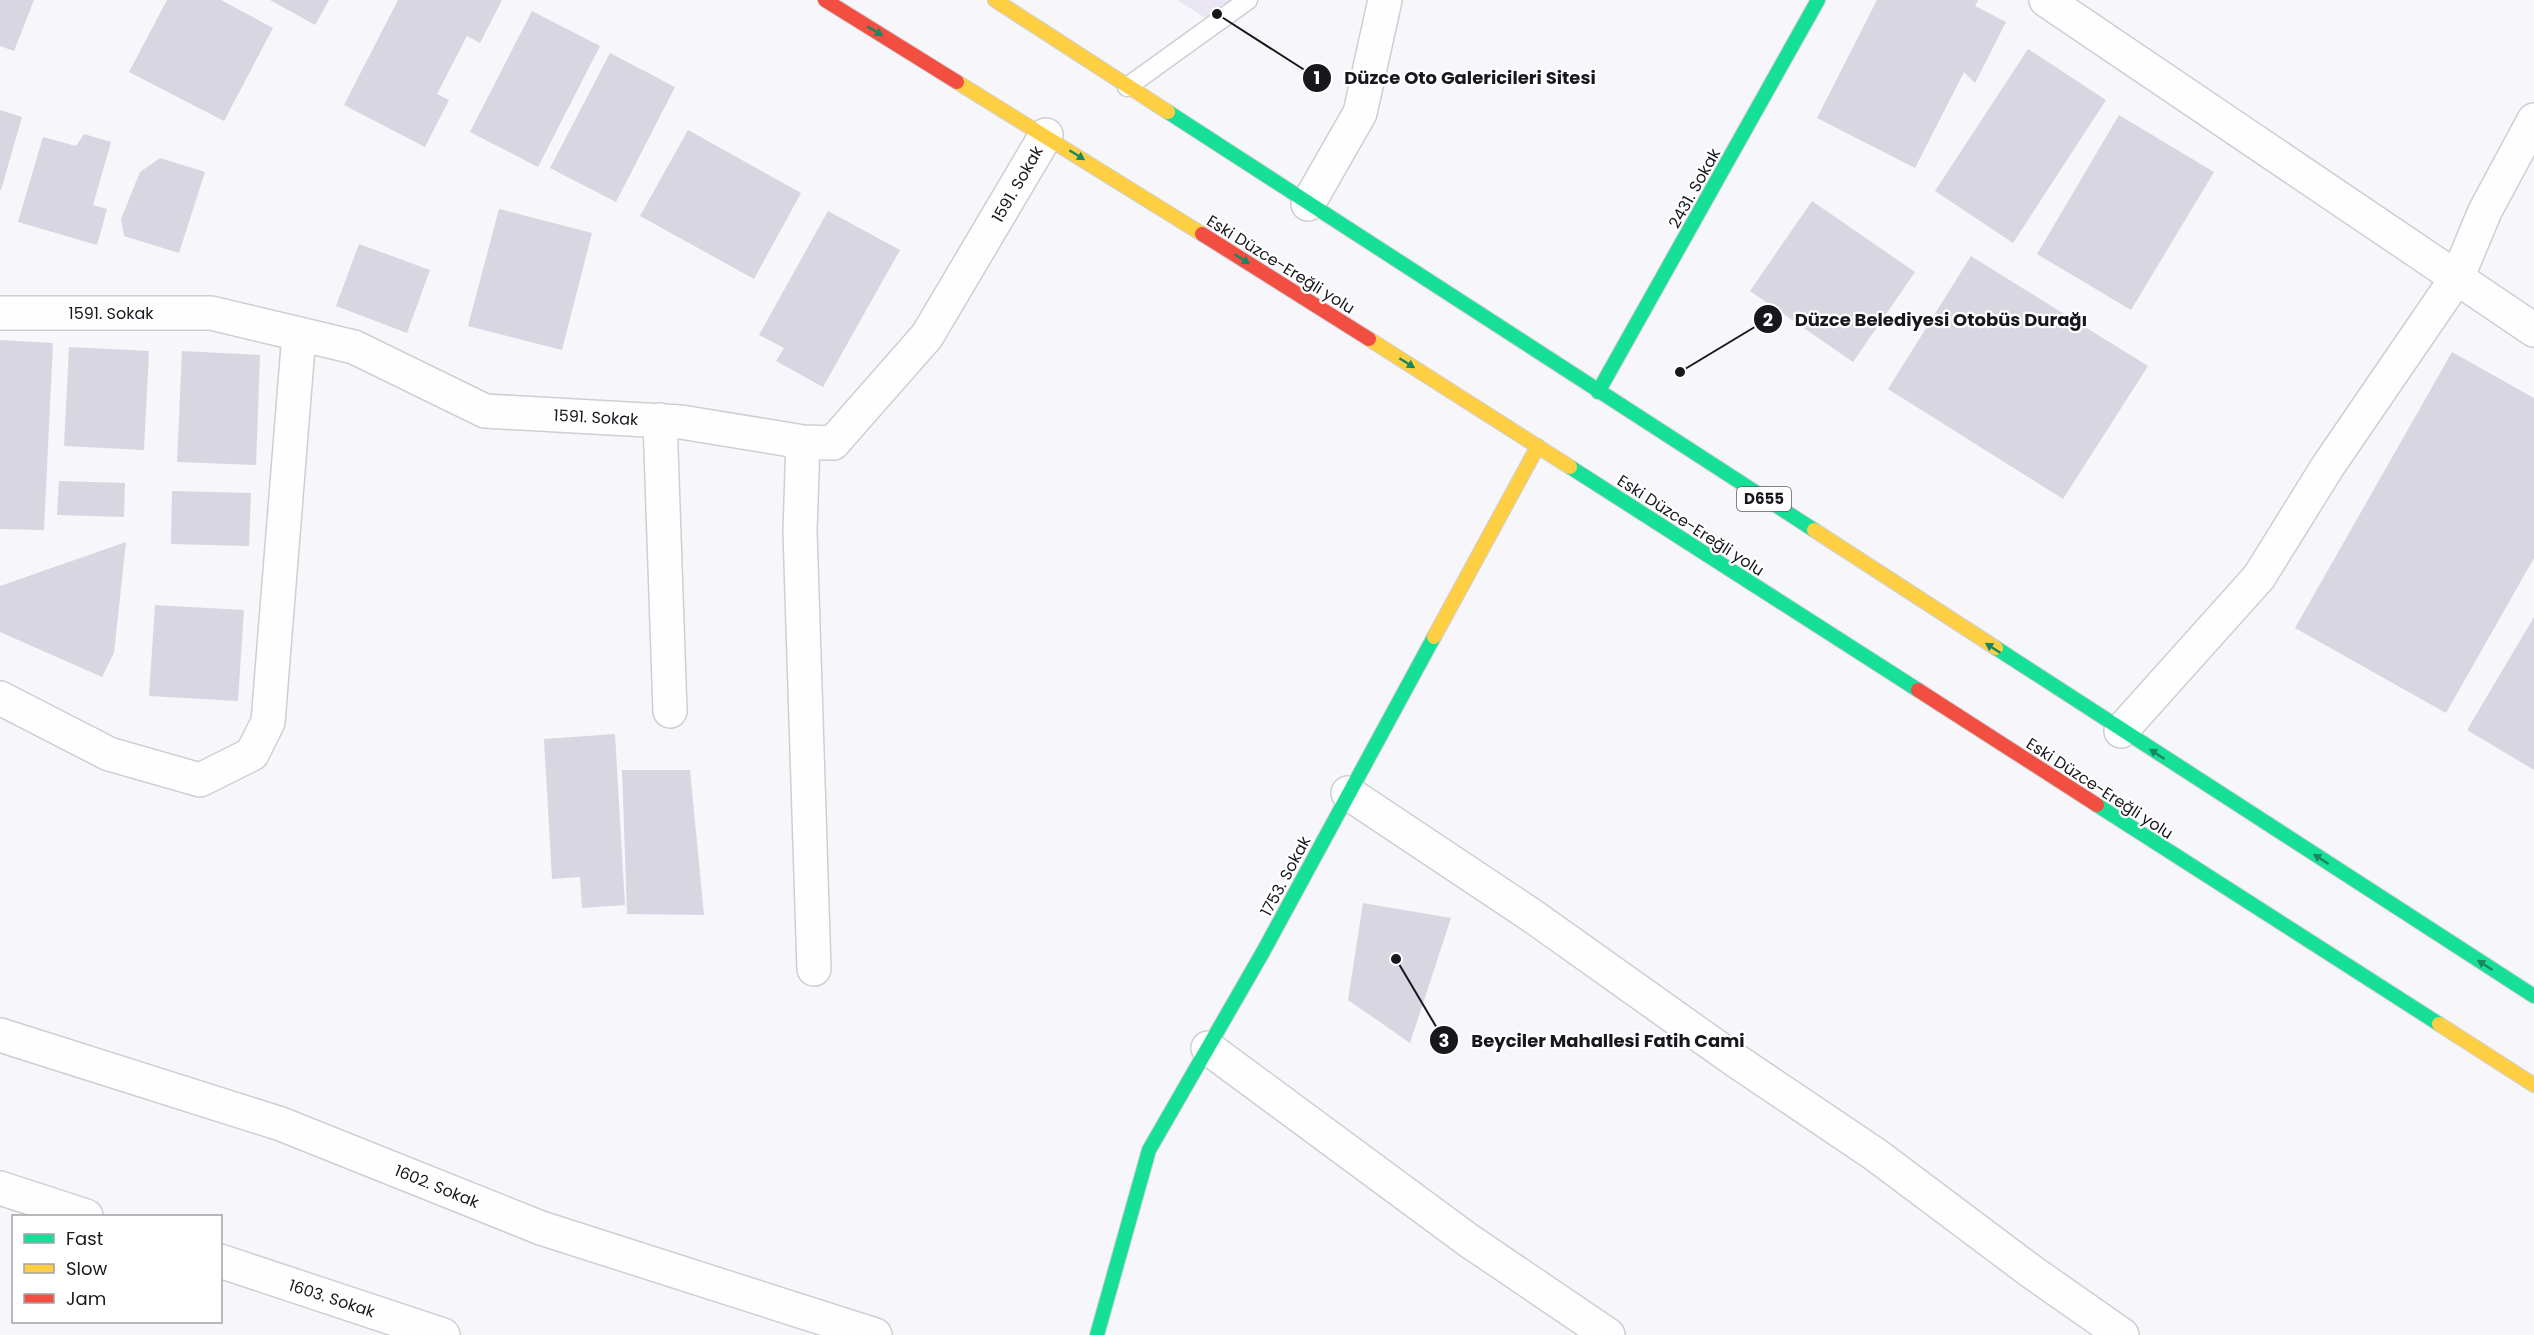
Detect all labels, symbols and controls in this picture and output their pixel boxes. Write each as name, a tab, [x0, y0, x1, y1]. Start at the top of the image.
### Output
one-way arrow	[867, 25, 883, 36]
callout: Düzce Oto Galericileri Sitesi	[1302, 60, 1608, 96]
text: 1	[1314, 65, 1320, 90]
text: Düzce Oto Galericileri Sitesi	[1344, 65, 1596, 90]
street label: 1591. Sokak	[986, 141, 1049, 227]
street label: 2431. Sokak	[1663, 143, 1726, 232]
one-way arrow	[1069, 149, 1085, 160]
street label: Eski Düzce-Ereğli yolu	[1202, 209, 1359, 319]
one-way arrow	[1234, 253, 1250, 264]
callout: Düzce Belediyesi Otobüs Durağı	[1753, 301, 2100, 337]
street label: 1591. Sokak	[69, 302, 154, 325]
text: 2	[1763, 307, 1773, 332]
text: Düzce Belediyesi Otobüs Durağı	[1795, 307, 2087, 332]
one-way arrow	[1398, 357, 1415, 368]
street label: 1591. Sokak	[553, 404, 640, 431]
street label: Eski Düzce-Ereğli yolu	[1613, 469, 1769, 582]
road number: D655	[1737, 487, 1791, 511]
one-way arrow	[1985, 643, 2001, 654]
street label: Eski Düzce-Ereğli yolu	[2022, 732, 2178, 845]
one-way arrow	[2149, 748, 2165, 760]
street label: 1753. Sokak	[1255, 831, 1317, 920]
one-way arrow	[2313, 854, 2329, 865]
one-way arrow	[2477, 959, 2493, 970]
callout: Beyciler Mahallesi Fatih Cami	[1429, 1022, 1757, 1058]
text: 3	[1439, 1028, 1449, 1053]
text: Beyciler Mahallesi Fatih Cami	[1471, 1028, 1745, 1053]
street label: 1602. Sokak	[391, 1159, 483, 1214]
legend	[12, 1215, 222, 1323]
text: Fast	[66, 1226, 103, 1251]
text: Slow	[66, 1256, 108, 1281]
street label: 1603. Sokak	[286, 1274, 379, 1323]
text: Jam	[66, 1286, 106, 1311]

